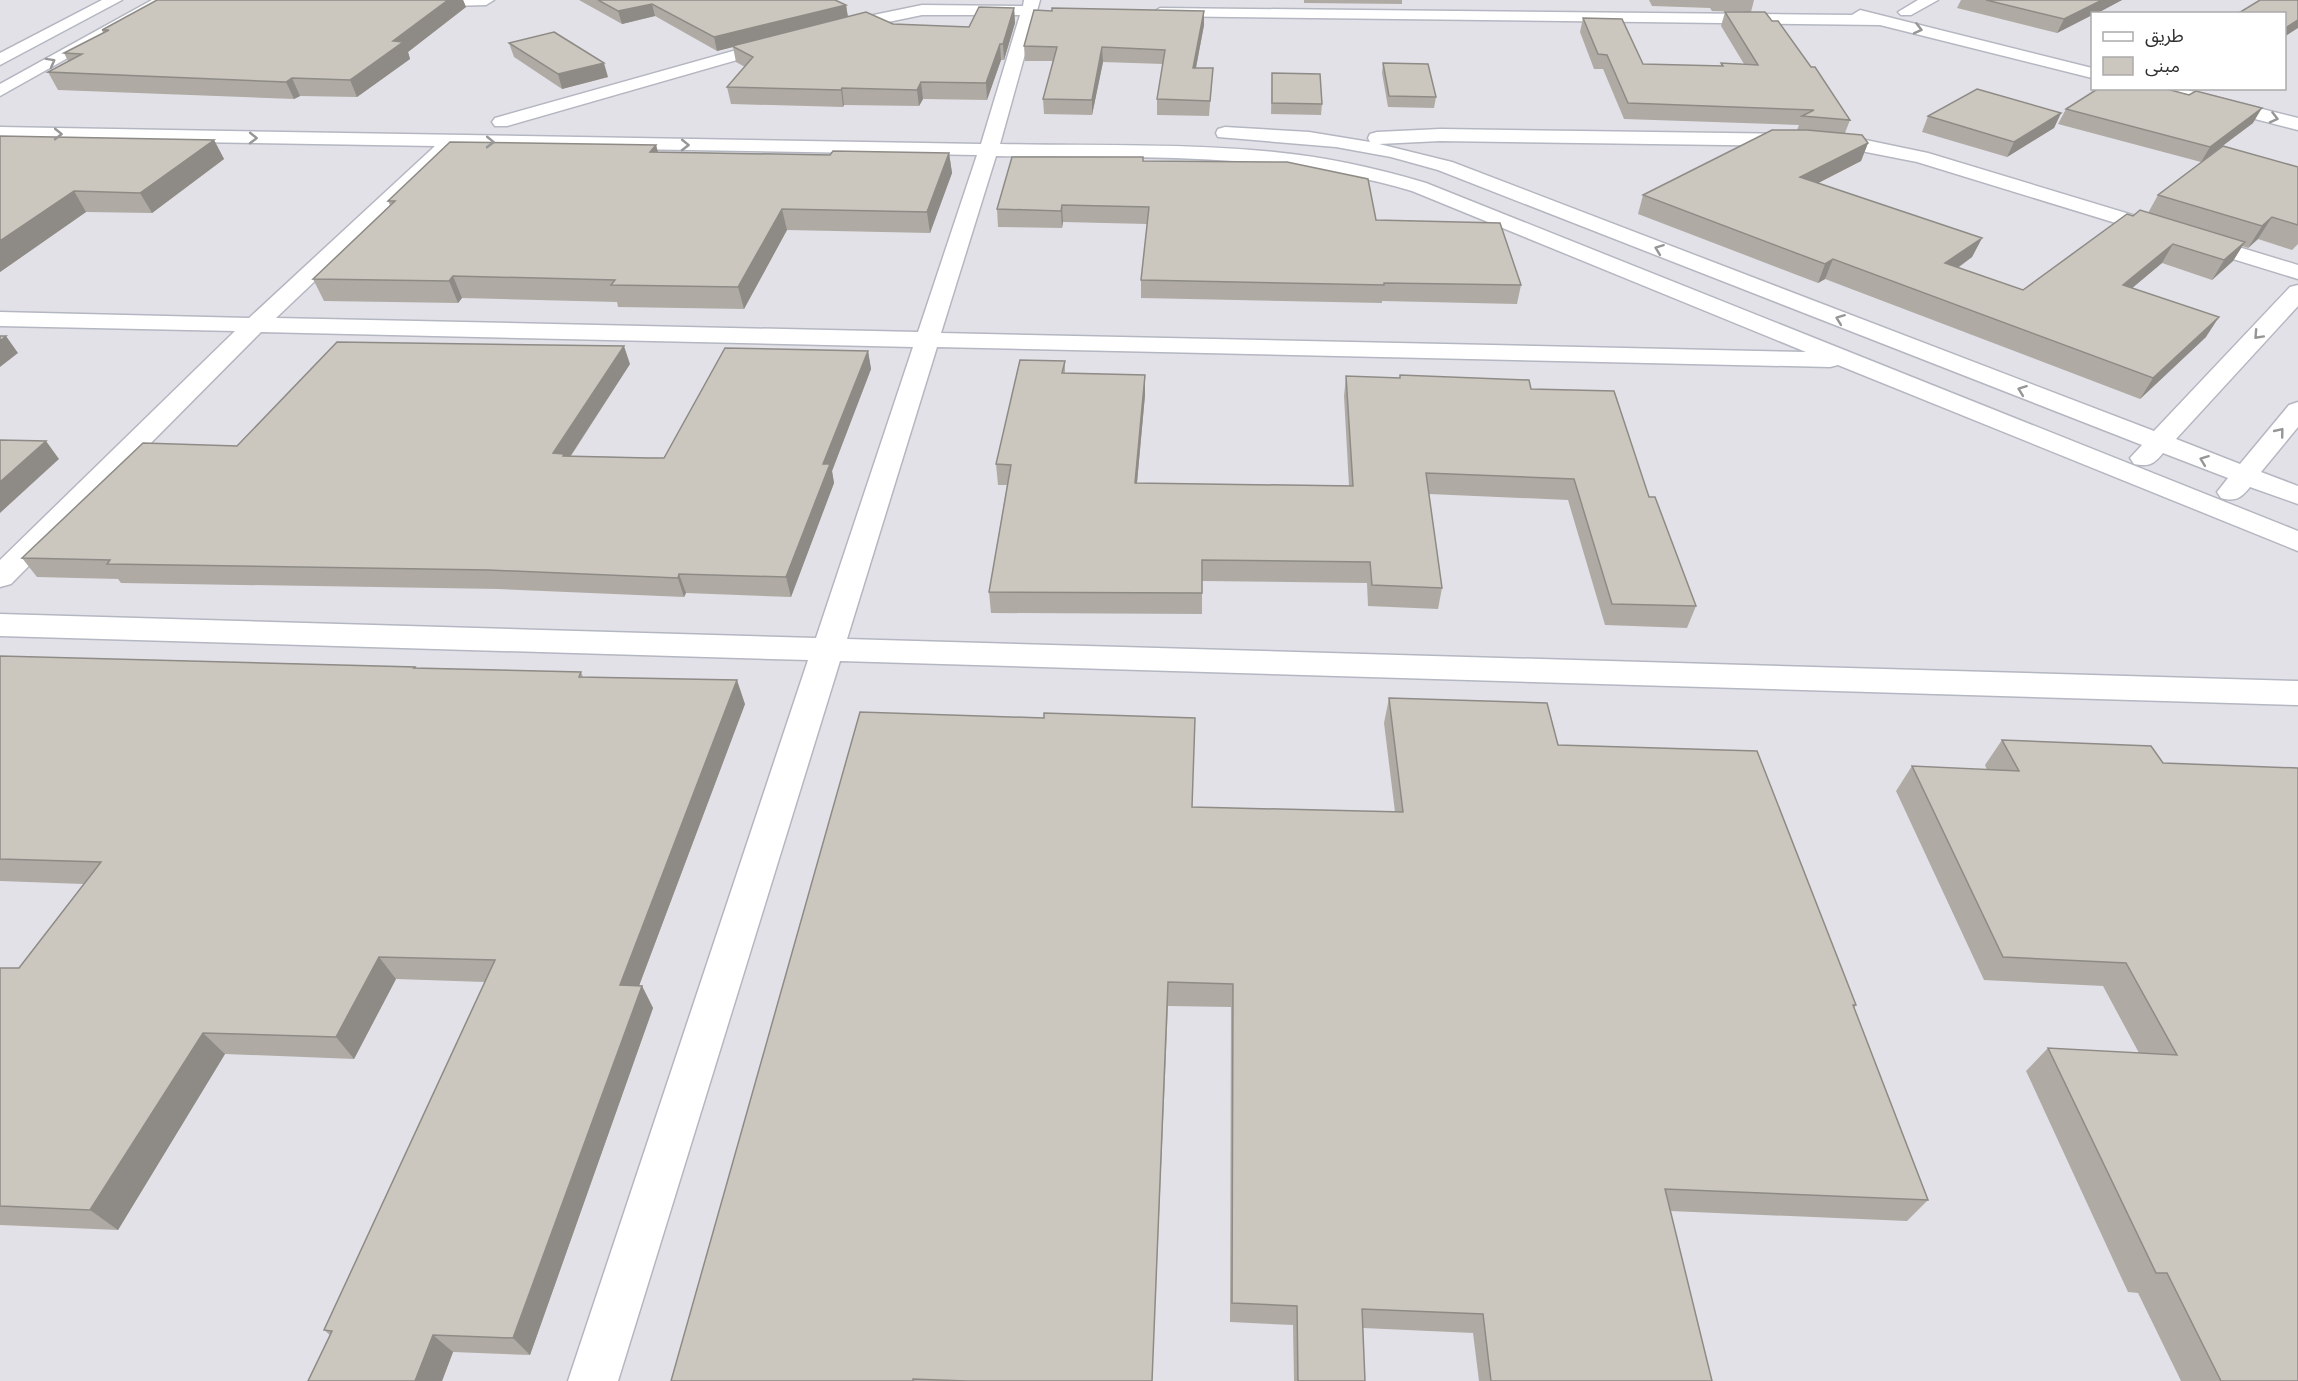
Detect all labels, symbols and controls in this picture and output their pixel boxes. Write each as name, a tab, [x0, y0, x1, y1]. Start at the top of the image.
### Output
legend	[2091, 12, 2286, 90]
one-way arrow	[1913, 22, 1923, 35]
text: طريق	[2145, 25, 2184, 47]
text: مبنى	[2145, 55, 2180, 77]
one-way arrow	[45, 58, 55, 69]
one-way arrow	[2268, 110, 2278, 123]
one-way arrow	[54, 128, 63, 141]
one-way arrow	[249, 132, 258, 144]
one-way arrow	[486, 135, 495, 148]
one-way arrow	[681, 139, 690, 151]
one-way arrow	[1654, 244, 1665, 256]
one-way arrow	[1836, 314, 1846, 327]
one-way arrow	[2254, 328, 2265, 338]
one-way arrow	[2018, 385, 2029, 397]
one-way arrow	[2273, 428, 2284, 439]
one-way arrow	[2199, 455, 2210, 467]

